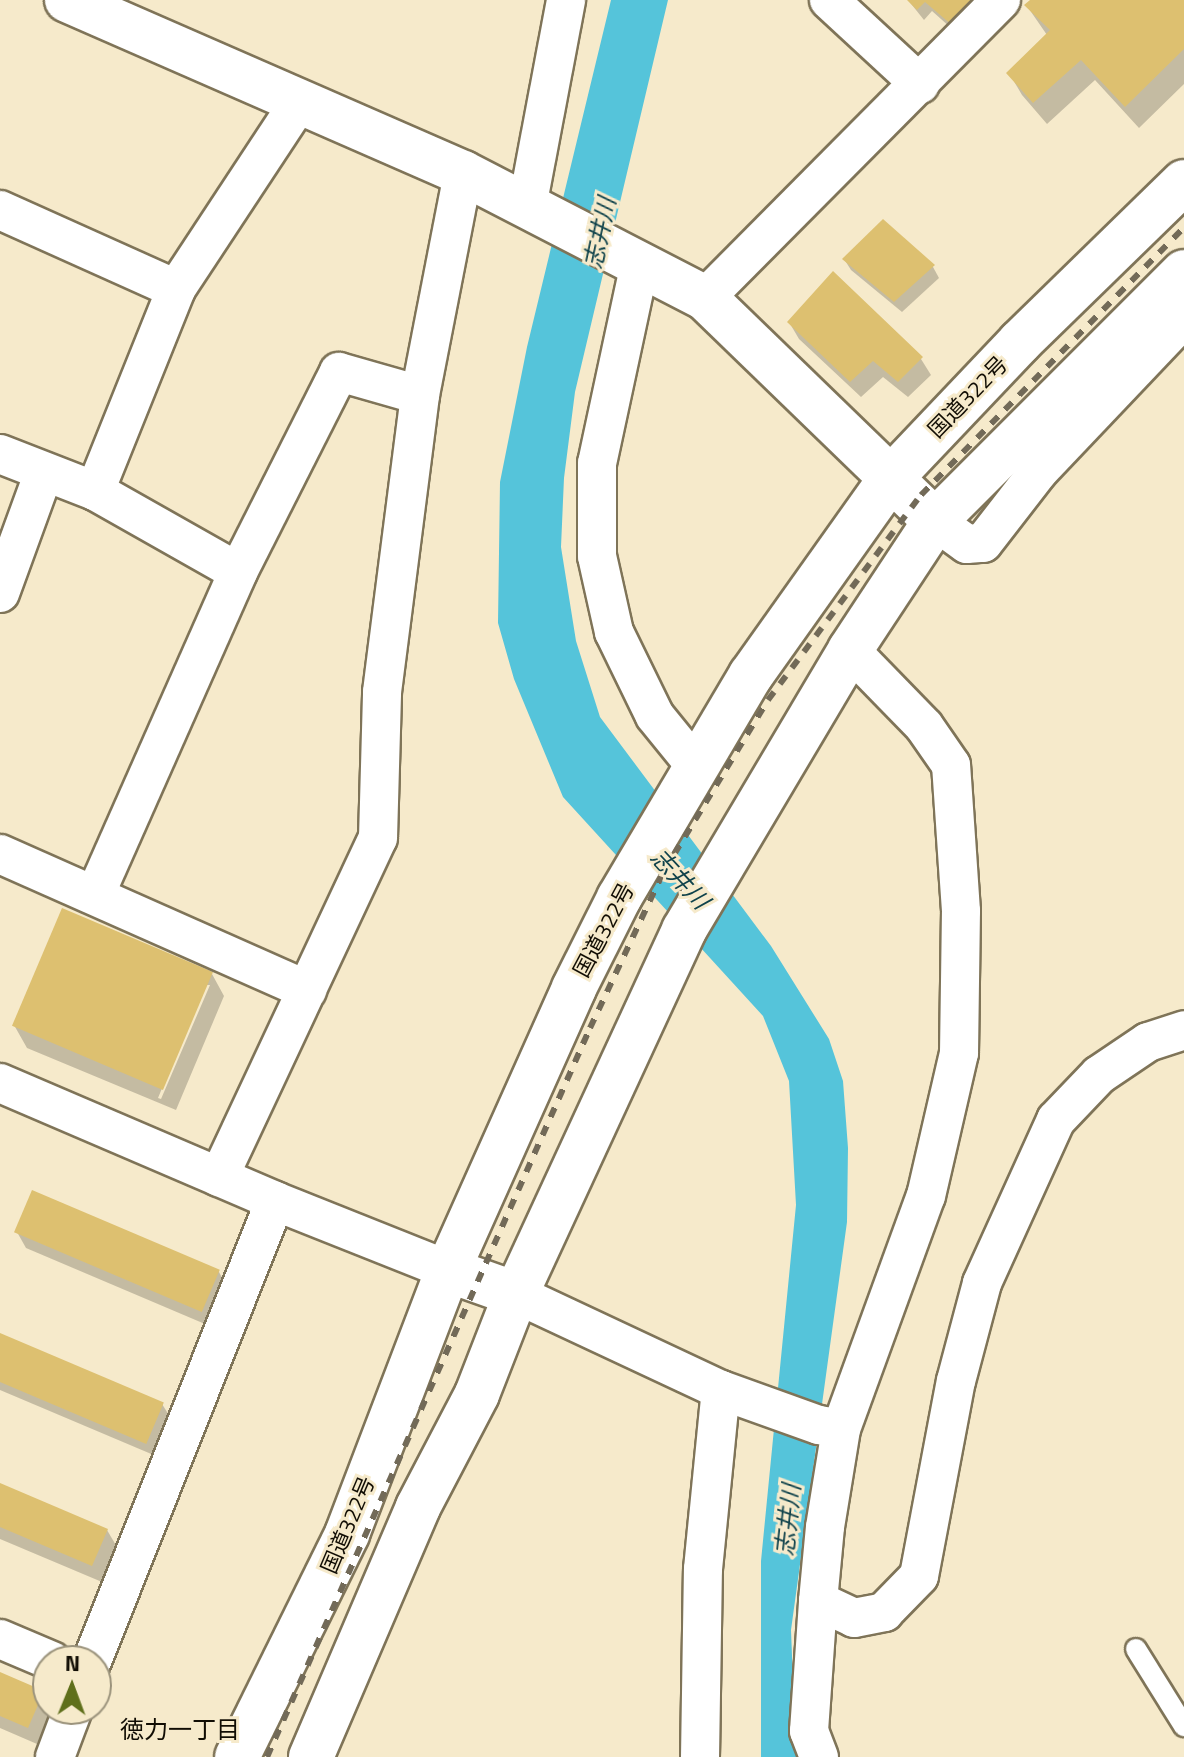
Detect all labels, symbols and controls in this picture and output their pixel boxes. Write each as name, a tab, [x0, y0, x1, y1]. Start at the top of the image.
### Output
water label: 志井川	[578, 195, 622, 271]
street label: 国道322号	[923, 351, 1013, 443]
water label: 志井川	[645, 843, 715, 915]
street label: 国道322号	[568, 878, 640, 982]
street label: 国道322号	[316, 1472, 380, 1578]
water label: 志井川	[770, 1483, 806, 1557]
north arrow	[32, 1645, 112, 1725]
text: N	[64, 1646, 80, 1680]
district label: 徳力一丁目	[120, 1716, 240, 1744]

